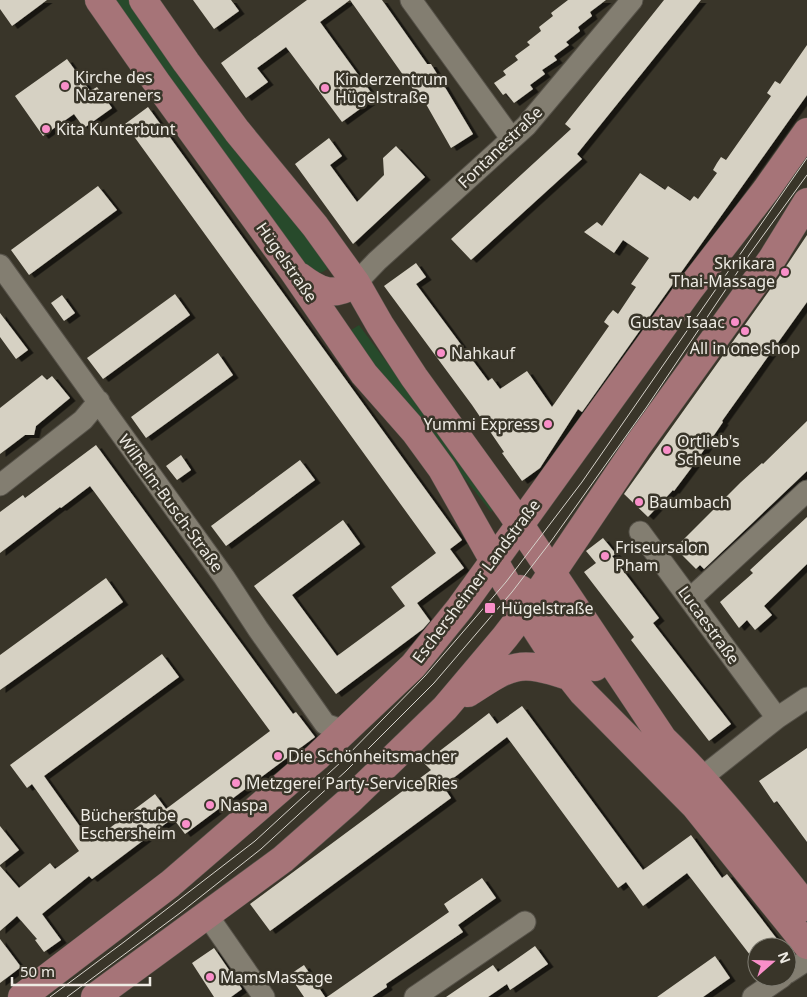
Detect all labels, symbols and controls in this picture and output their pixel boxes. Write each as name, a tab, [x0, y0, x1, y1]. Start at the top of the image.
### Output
place label: Kirche des Nazareners	[75, 66, 161, 106]
place label: Kinderzentrum Hügelstraße	[335, 68, 448, 108]
marker: Kirche des Nazareners	[59, 80, 71, 92]
marker: Kinderzentrum Hügelstraße	[319, 82, 331, 94]
street label: Fontanestraße	[453, 101, 547, 193]
place label: Kita Kunterbunt	[56, 118, 176, 140]
marker: Kita Kunterbunt	[40, 123, 52, 135]
street label: Hügelstraße	[251, 218, 323, 306]
place label: Skrikara Thai-Massage	[671, 252, 775, 292]
marker: Skrikara Thai-Massage	[779, 266, 791, 278]
place label: Gustav Isaac	[630, 311, 725, 333]
marker: Gustav Isaac	[729, 316, 741, 328]
marker: All in one shop	[739, 325, 751, 337]
place label: All in one shop	[690, 337, 800, 359]
place label: Nahkauf	[451, 342, 516, 364]
marker: Nahkauf	[435, 347, 447, 359]
place label: Yummi Express	[423, 413, 538, 435]
marker: Yummi Express	[542, 418, 554, 430]
street label: Wilhelm-Busch-Straße	[113, 429, 229, 577]
place label: Ortlieb's Scheune	[677, 430, 741, 470]
marker: Ortlieb's Scheune	[661, 444, 673, 456]
place label: Baumbach	[649, 491, 730, 513]
street label: Eschersheimer Landstraße	[407, 494, 545, 668]
marker: Baumbach	[633, 496, 645, 508]
place label: Friseursalon Pham	[615, 536, 708, 576]
marker: Friseursalon Pham	[599, 550, 611, 562]
street label: Lucaestraße	[673, 581, 745, 669]
place label: Hügelstraße	[501, 597, 594, 619]
marker: Hügelstraße	[483, 601, 497, 615]
place label: Die Schönheitsmacher	[288, 745, 457, 767]
marker: Die Schönheitsmacher	[272, 750, 284, 762]
place label: Metzgerei Party-Service Ries	[246, 772, 458, 794]
marker: Metzgerei Party-Service Ries	[230, 777, 242, 789]
place label: Naspa	[220, 794, 268, 816]
marker: Naspa	[204, 799, 216, 811]
place label: Bücherstube Eschersheim	[80, 804, 176, 844]
marker: Bücherstube Eschersheim	[180, 818, 192, 830]
north arrow	[747, 937, 797, 987]
text: N	[774, 949, 796, 966]
scale bar	[12, 954, 150, 986]
text: 50 m	[20, 961, 55, 981]
place label: MamsMassage	[220, 966, 333, 988]
marker: MamsMassage	[204, 971, 216, 983]

